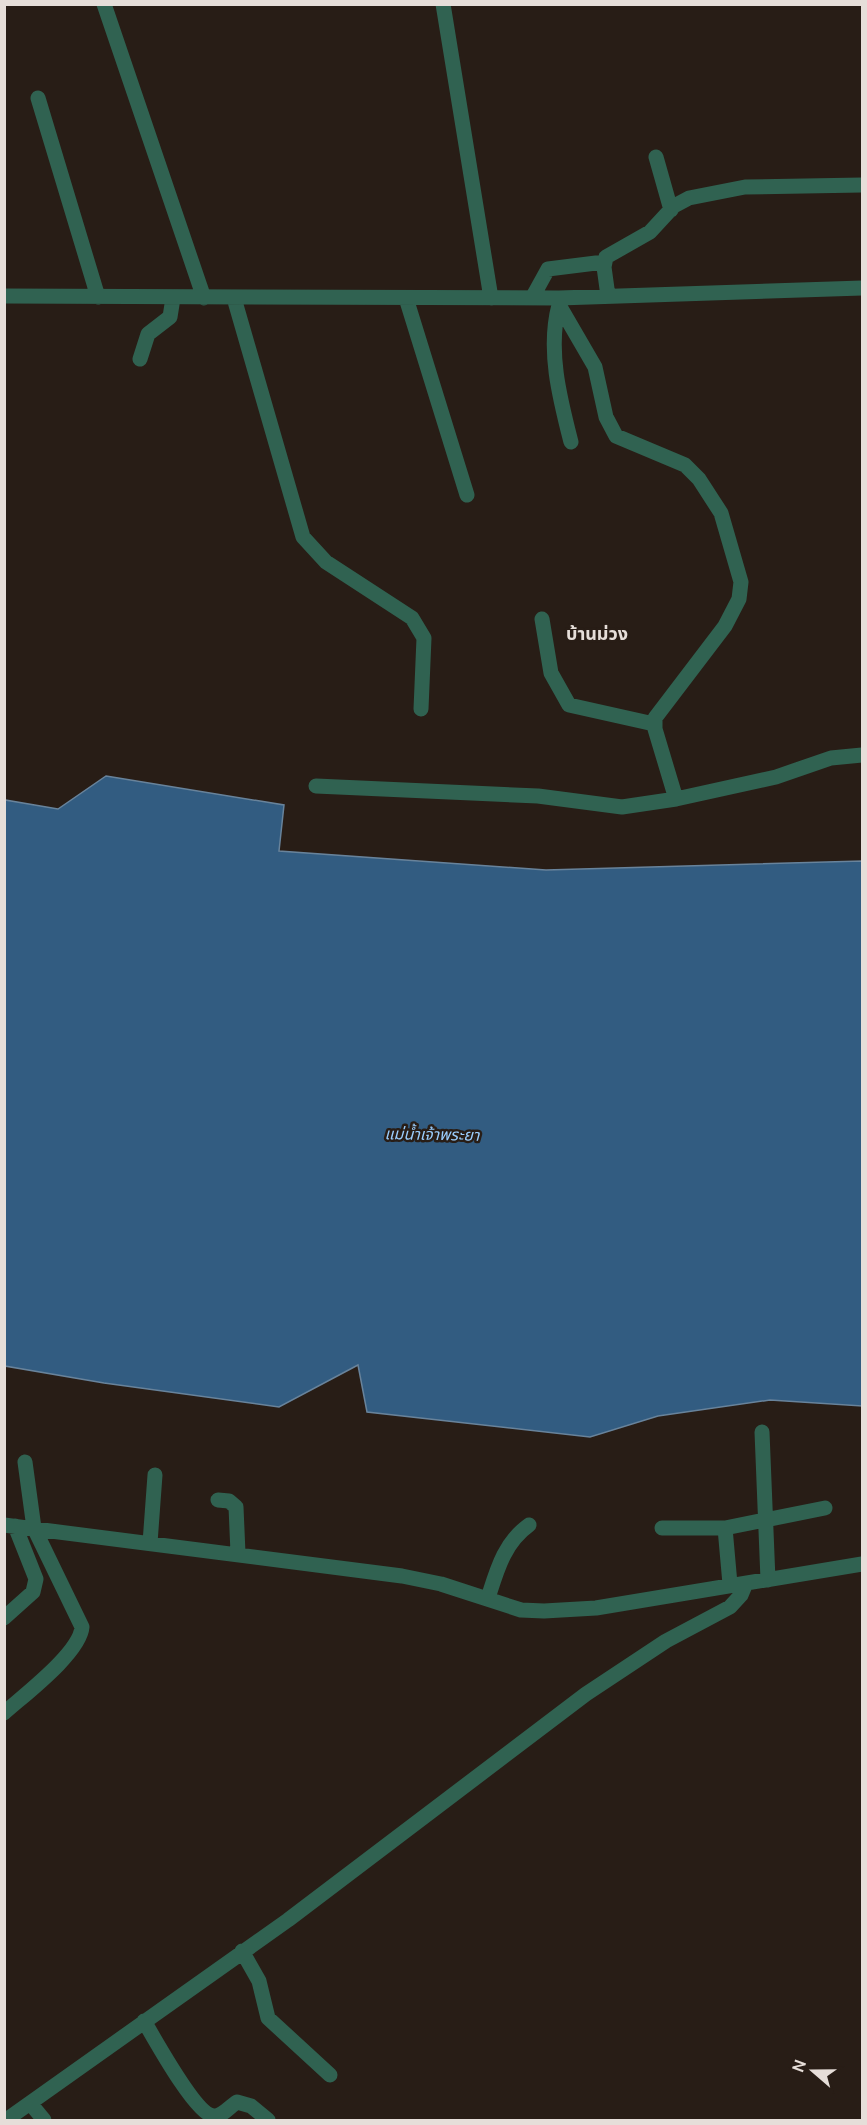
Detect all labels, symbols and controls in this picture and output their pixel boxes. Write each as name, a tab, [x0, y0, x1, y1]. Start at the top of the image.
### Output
district label: บ้านม่วง	[566, 621, 628, 645]
water label: แม่น้ำเจ้าพระยา	[384, 1122, 481, 1146]
north arrow	[783, 2041, 843, 2101]
text: N	[787, 2057, 811, 2075]

